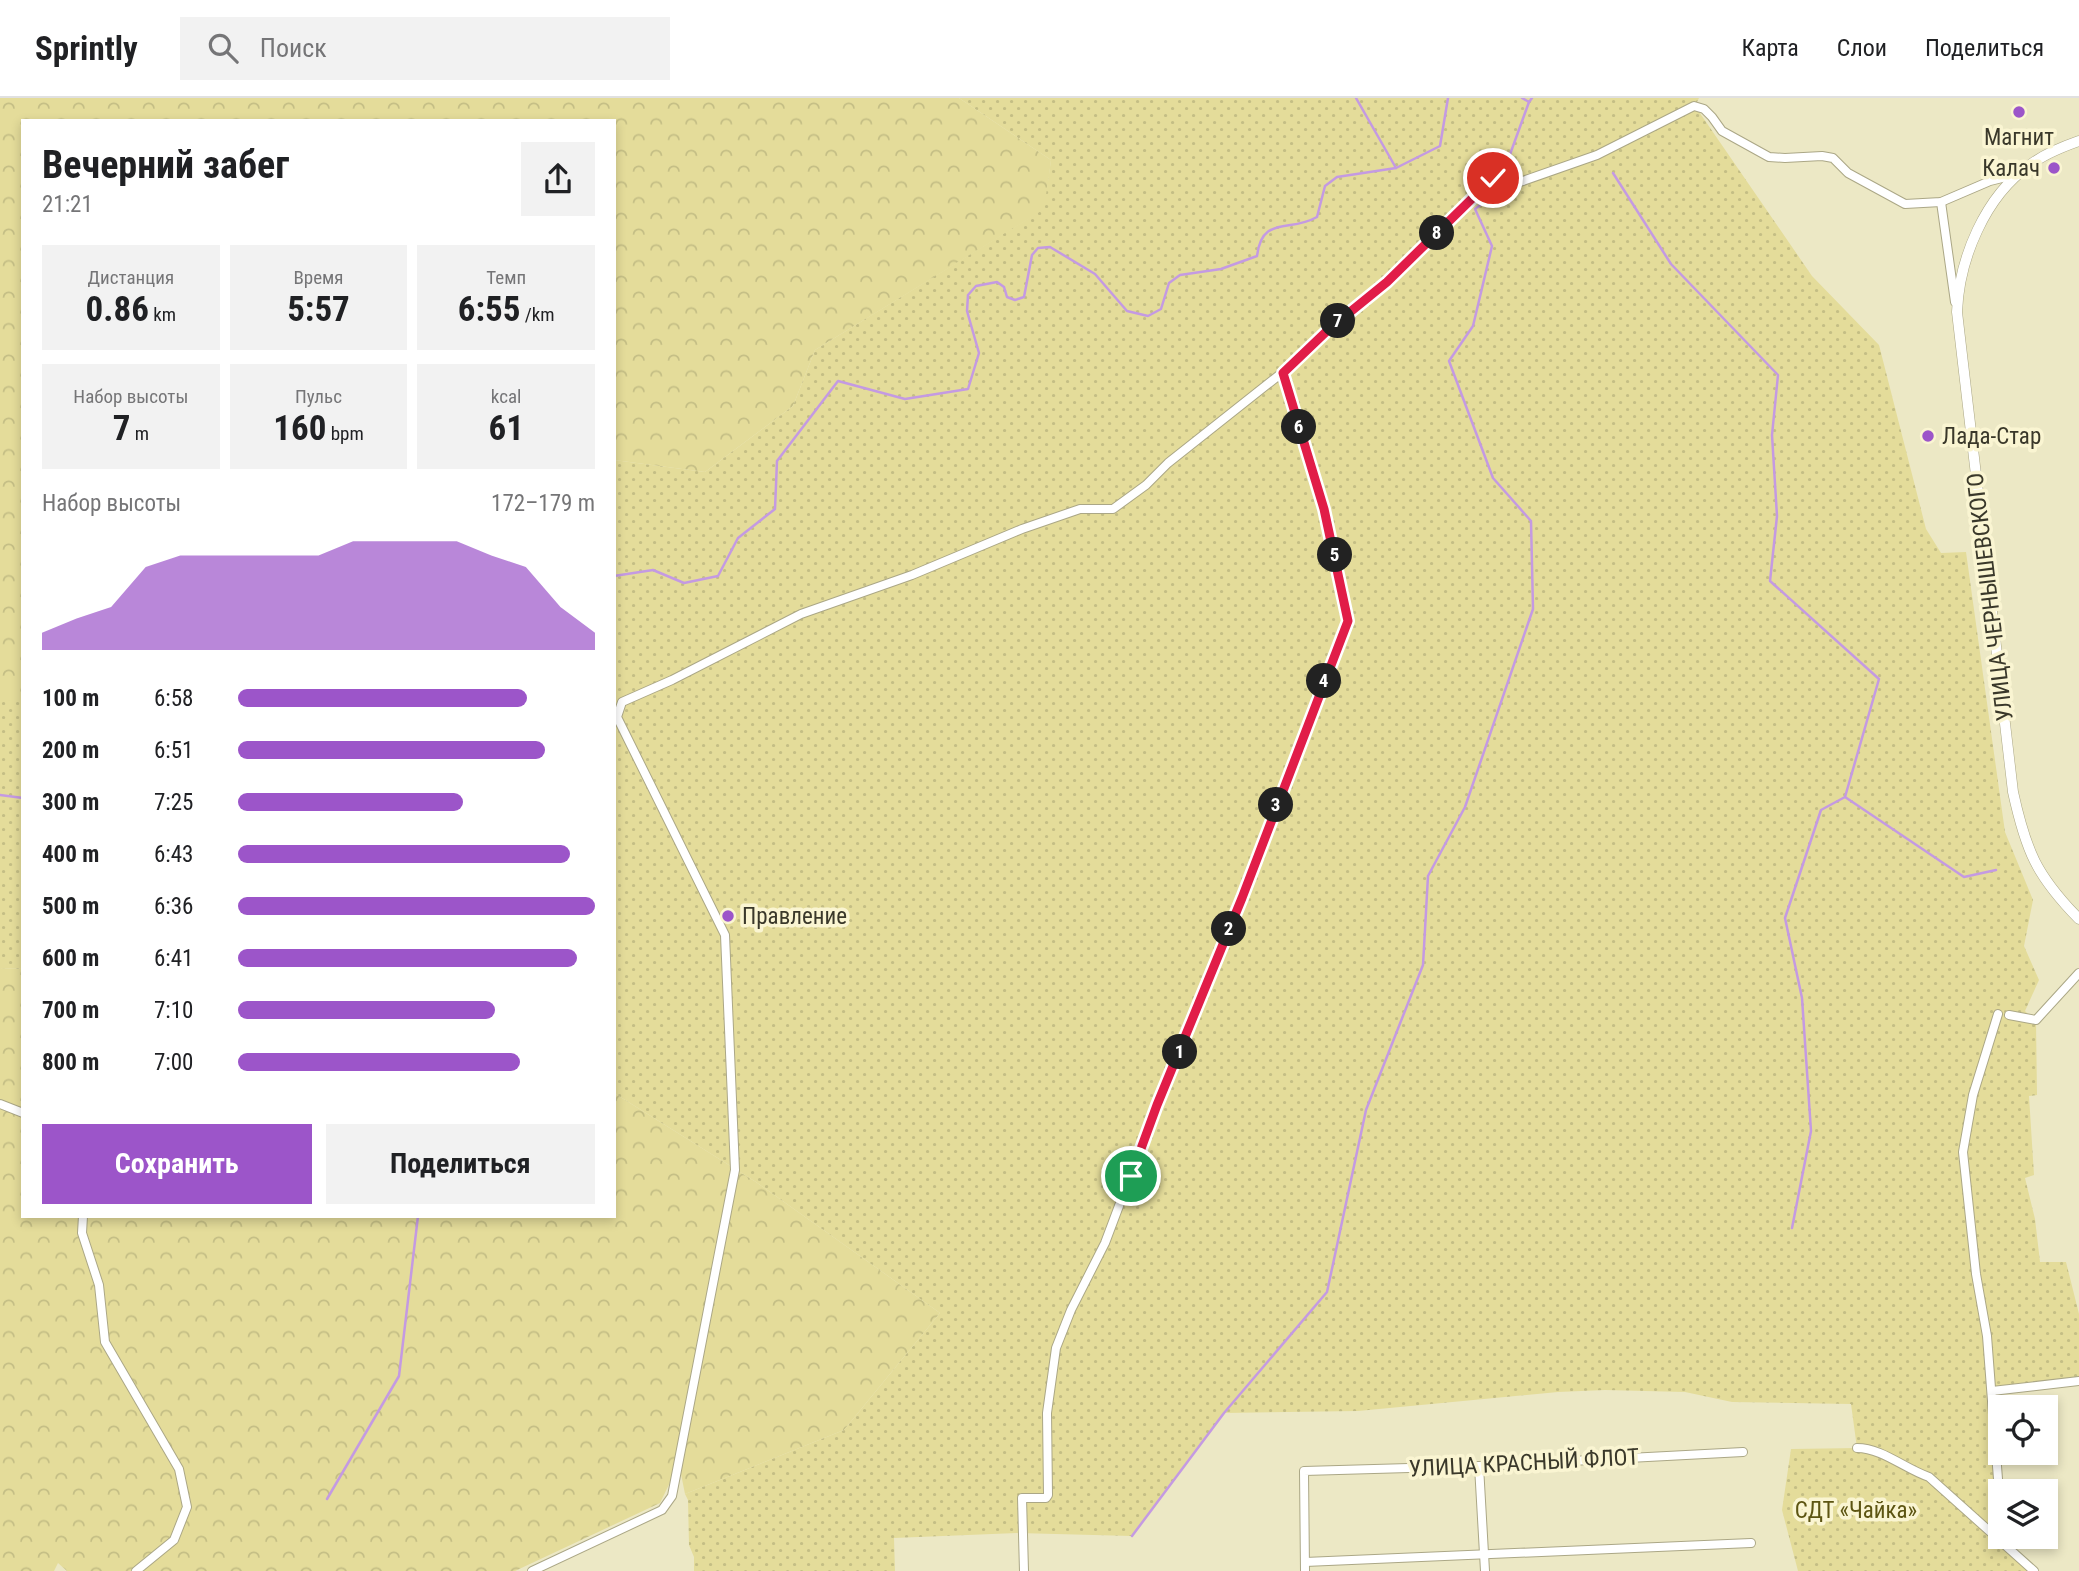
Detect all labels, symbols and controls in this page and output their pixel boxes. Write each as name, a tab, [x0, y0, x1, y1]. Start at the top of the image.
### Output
search box	[180, 17, 670, 80]
text: Sprintly	[35, 29, 138, 68]
icon: search	[204, 29, 242, 67]
text: Поиск	[260, 33, 327, 63]
text: Карта	[1741, 34, 1799, 62]
text: Слои	[1837, 34, 1887, 62]
text: Поделиться	[1925, 34, 2044, 62]
marker: Магнит	[2011, 104, 2027, 120]
place label: Магнит	[1984, 124, 2054, 151]
button: share	[521, 142, 595, 216]
text: Вечерний забег	[42, 143, 289, 187]
pin	[1463, 148, 1523, 208]
place label: Калач	[1982, 155, 2040, 182]
icon: check	[1474, 159, 1512, 197]
marker: Калач	[2046, 160, 2062, 176]
text: 21:21	[42, 191, 93, 218]
pin: 8	[1420, 216, 1454, 250]
text: 8	[1432, 221, 1441, 244]
text: Дистанция	[88, 266, 174, 289]
text: Время	[293, 266, 344, 289]
text: Темп	[486, 266, 526, 289]
text: 0.86	[86, 289, 149, 330]
text: 5:57	[287, 289, 350, 330]
text: 6:55	[458, 289, 520, 330]
text: km	[149, 303, 176, 326]
text: /km	[520, 303, 555, 326]
pin: 7	[1320, 304, 1356, 339]
text: 7	[1333, 309, 1342, 332]
text: Набор высоты	[73, 385, 188, 408]
text: Пульс	[295, 385, 342, 408]
text: kcal	[491, 385, 521, 408]
text: 7	[113, 408, 130, 449]
text: 160	[273, 408, 326, 449]
text: 61	[488, 408, 524, 449]
pin: 6	[1282, 410, 1316, 444]
text: 6	[1294, 415, 1303, 438]
text: m	[130, 422, 149, 445]
text: bpm	[326, 422, 364, 445]
place label: Лада-Стар	[1942, 423, 2041, 450]
marker: Лада-Стар	[1920, 428, 1936, 444]
street label: УЛИЦА ЧЕРНЫШЕВСКОГО	[1961, 471, 2019, 723]
text: Набор высоты	[42, 490, 181, 517]
text: 172–179 m	[491, 490, 595, 517]
pin: 5	[1318, 538, 1352, 573]
text: 5	[1330, 543, 1339, 566]
pin: 4	[1306, 664, 1342, 698]
text: 4	[1319, 669, 1328, 692]
text: 100 m	[42, 685, 99, 712]
text: 6:58	[154, 685, 193, 712]
text: 200 m	[42, 737, 99, 764]
text: 6:51	[154, 737, 193, 764]
pin: 3	[1258, 788, 1294, 822]
text: 300 m	[42, 789, 99, 816]
text: 7:25	[154, 789, 193, 816]
text: 3	[1271, 793, 1280, 816]
text: 400 m	[42, 841, 99, 868]
text: 6:43	[154, 841, 193, 868]
text: 500 m	[42, 893, 99, 920]
text: 6:36	[154, 893, 193, 920]
place label: Правление	[742, 903, 847, 930]
marker: Правление	[720, 908, 736, 924]
pin: 2	[1212, 912, 1246, 946]
text: 2	[1224, 917, 1233, 940]
text: 600 m	[42, 945, 99, 972]
text: 6:41	[154, 945, 193, 972]
text: 700 m	[42, 997, 99, 1024]
text: 7:10	[154, 997, 193, 1024]
pin: 1	[1162, 1034, 1198, 1070]
text: 1	[1175, 1040, 1184, 1063]
text: 800 m	[42, 1049, 99, 1076]
text: 7:00	[154, 1049, 193, 1076]
button: Сохранить	[42, 1124, 312, 1204]
button: Поделиться	[326, 1124, 595, 1204]
pin	[1101, 1146, 1161, 1206]
icon: arrive	[1112, 1157, 1150, 1195]
map controls	[1988, 1395, 2058, 1549]
button: locate	[1988, 1395, 2058, 1465]
street label: УЛИЦА КРАСНЫЙ ФЛОТ	[1408, 1442, 1640, 1483]
button: layers	[1988, 1479, 2058, 1549]
park label: СДТ «Чайка»	[1795, 1497, 1917, 1524]

